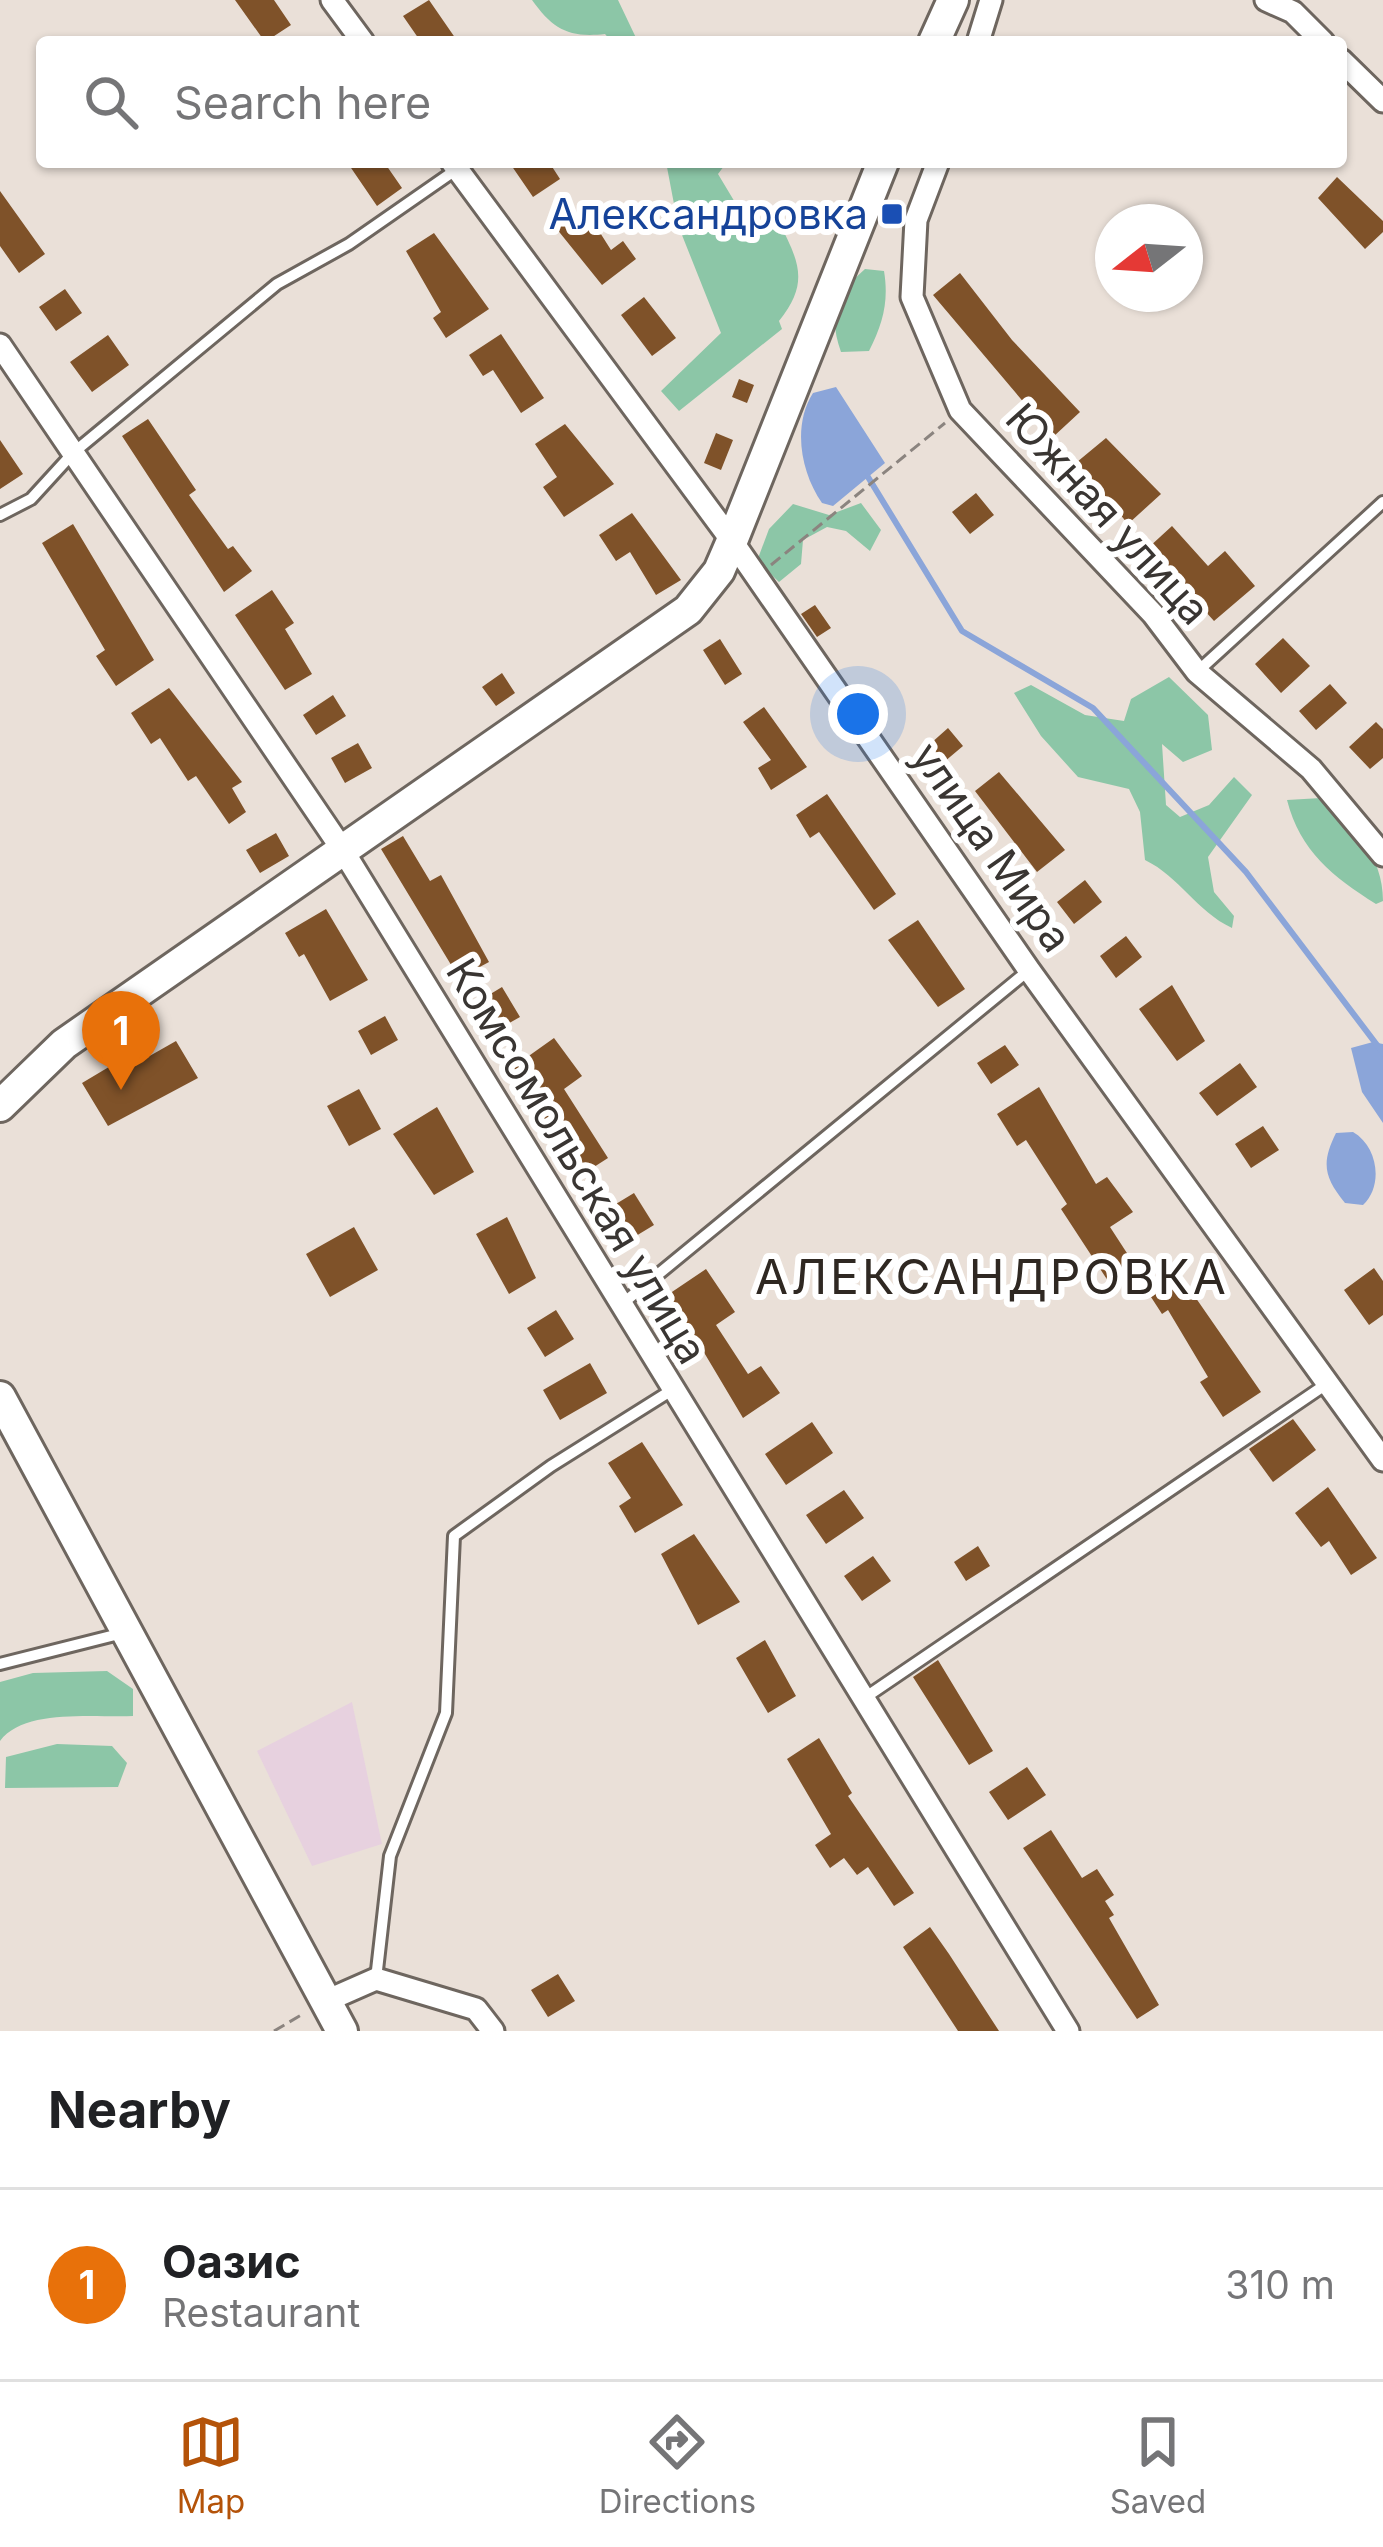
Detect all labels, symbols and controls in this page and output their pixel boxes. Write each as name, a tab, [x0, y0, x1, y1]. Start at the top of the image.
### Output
search box	[36, 36, 1347, 168]
icon: search	[78, 69, 144, 135]
text: Search here	[174, 75, 431, 130]
place label: Александровка	[548, 188, 868, 239]
marker: Александровка	[879, 201, 905, 227]
north arrow	[1095, 204, 1203, 312]
street label: Южная улица	[996, 393, 1221, 635]
your location	[828, 684, 888, 744]
street label: улица Мира	[902, 732, 1083, 961]
street label: Комсомольская улица	[436, 949, 719, 1372]
pin: 1	[82, 991, 160, 1090]
district label: АЛЕКСАНДРОВКА	[755, 1247, 1229, 1306]
text: Nearby	[48, 2079, 231, 2140]
text: Оазис	[162, 2234, 301, 2289]
text: 1	[79, 2261, 95, 2308]
text: 310 m	[1225, 2261, 1335, 2308]
text: Restaurant	[162, 2289, 360, 2336]
tab: Map	[177, 2409, 245, 2521]
tab: Directions	[599, 2409, 756, 2521]
tab: Saved	[1110, 2409, 1206, 2521]

